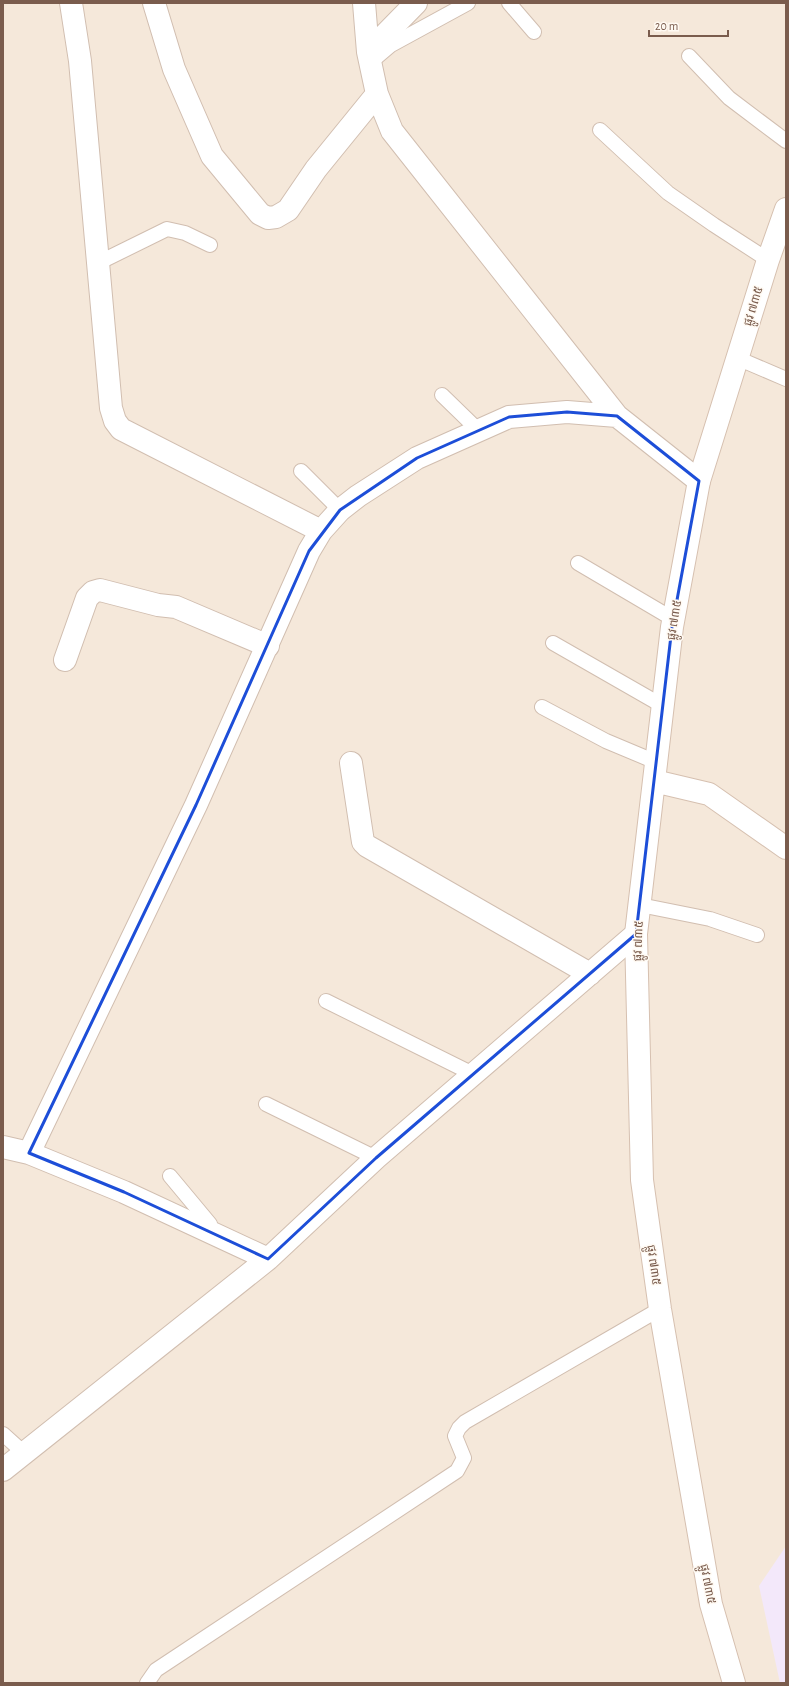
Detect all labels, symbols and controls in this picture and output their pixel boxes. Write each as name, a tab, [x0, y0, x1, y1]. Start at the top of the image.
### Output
scale bar	[649, 12, 728, 38]
text: 20 m	[655, 20, 678, 32]
street label: ផ្លូវ ៧៣៥	[741, 285, 769, 329]
street label: ផ្លូវ ៧៣៥	[665, 599, 688, 642]
street label: ផ្លូវ ៧៣៥	[631, 920, 649, 962]
street label: ផ្លូវ ៧៣៥	[641, 1244, 663, 1287]
street label: ផ្លូវ ៧៣៥	[694, 1563, 718, 1606]

